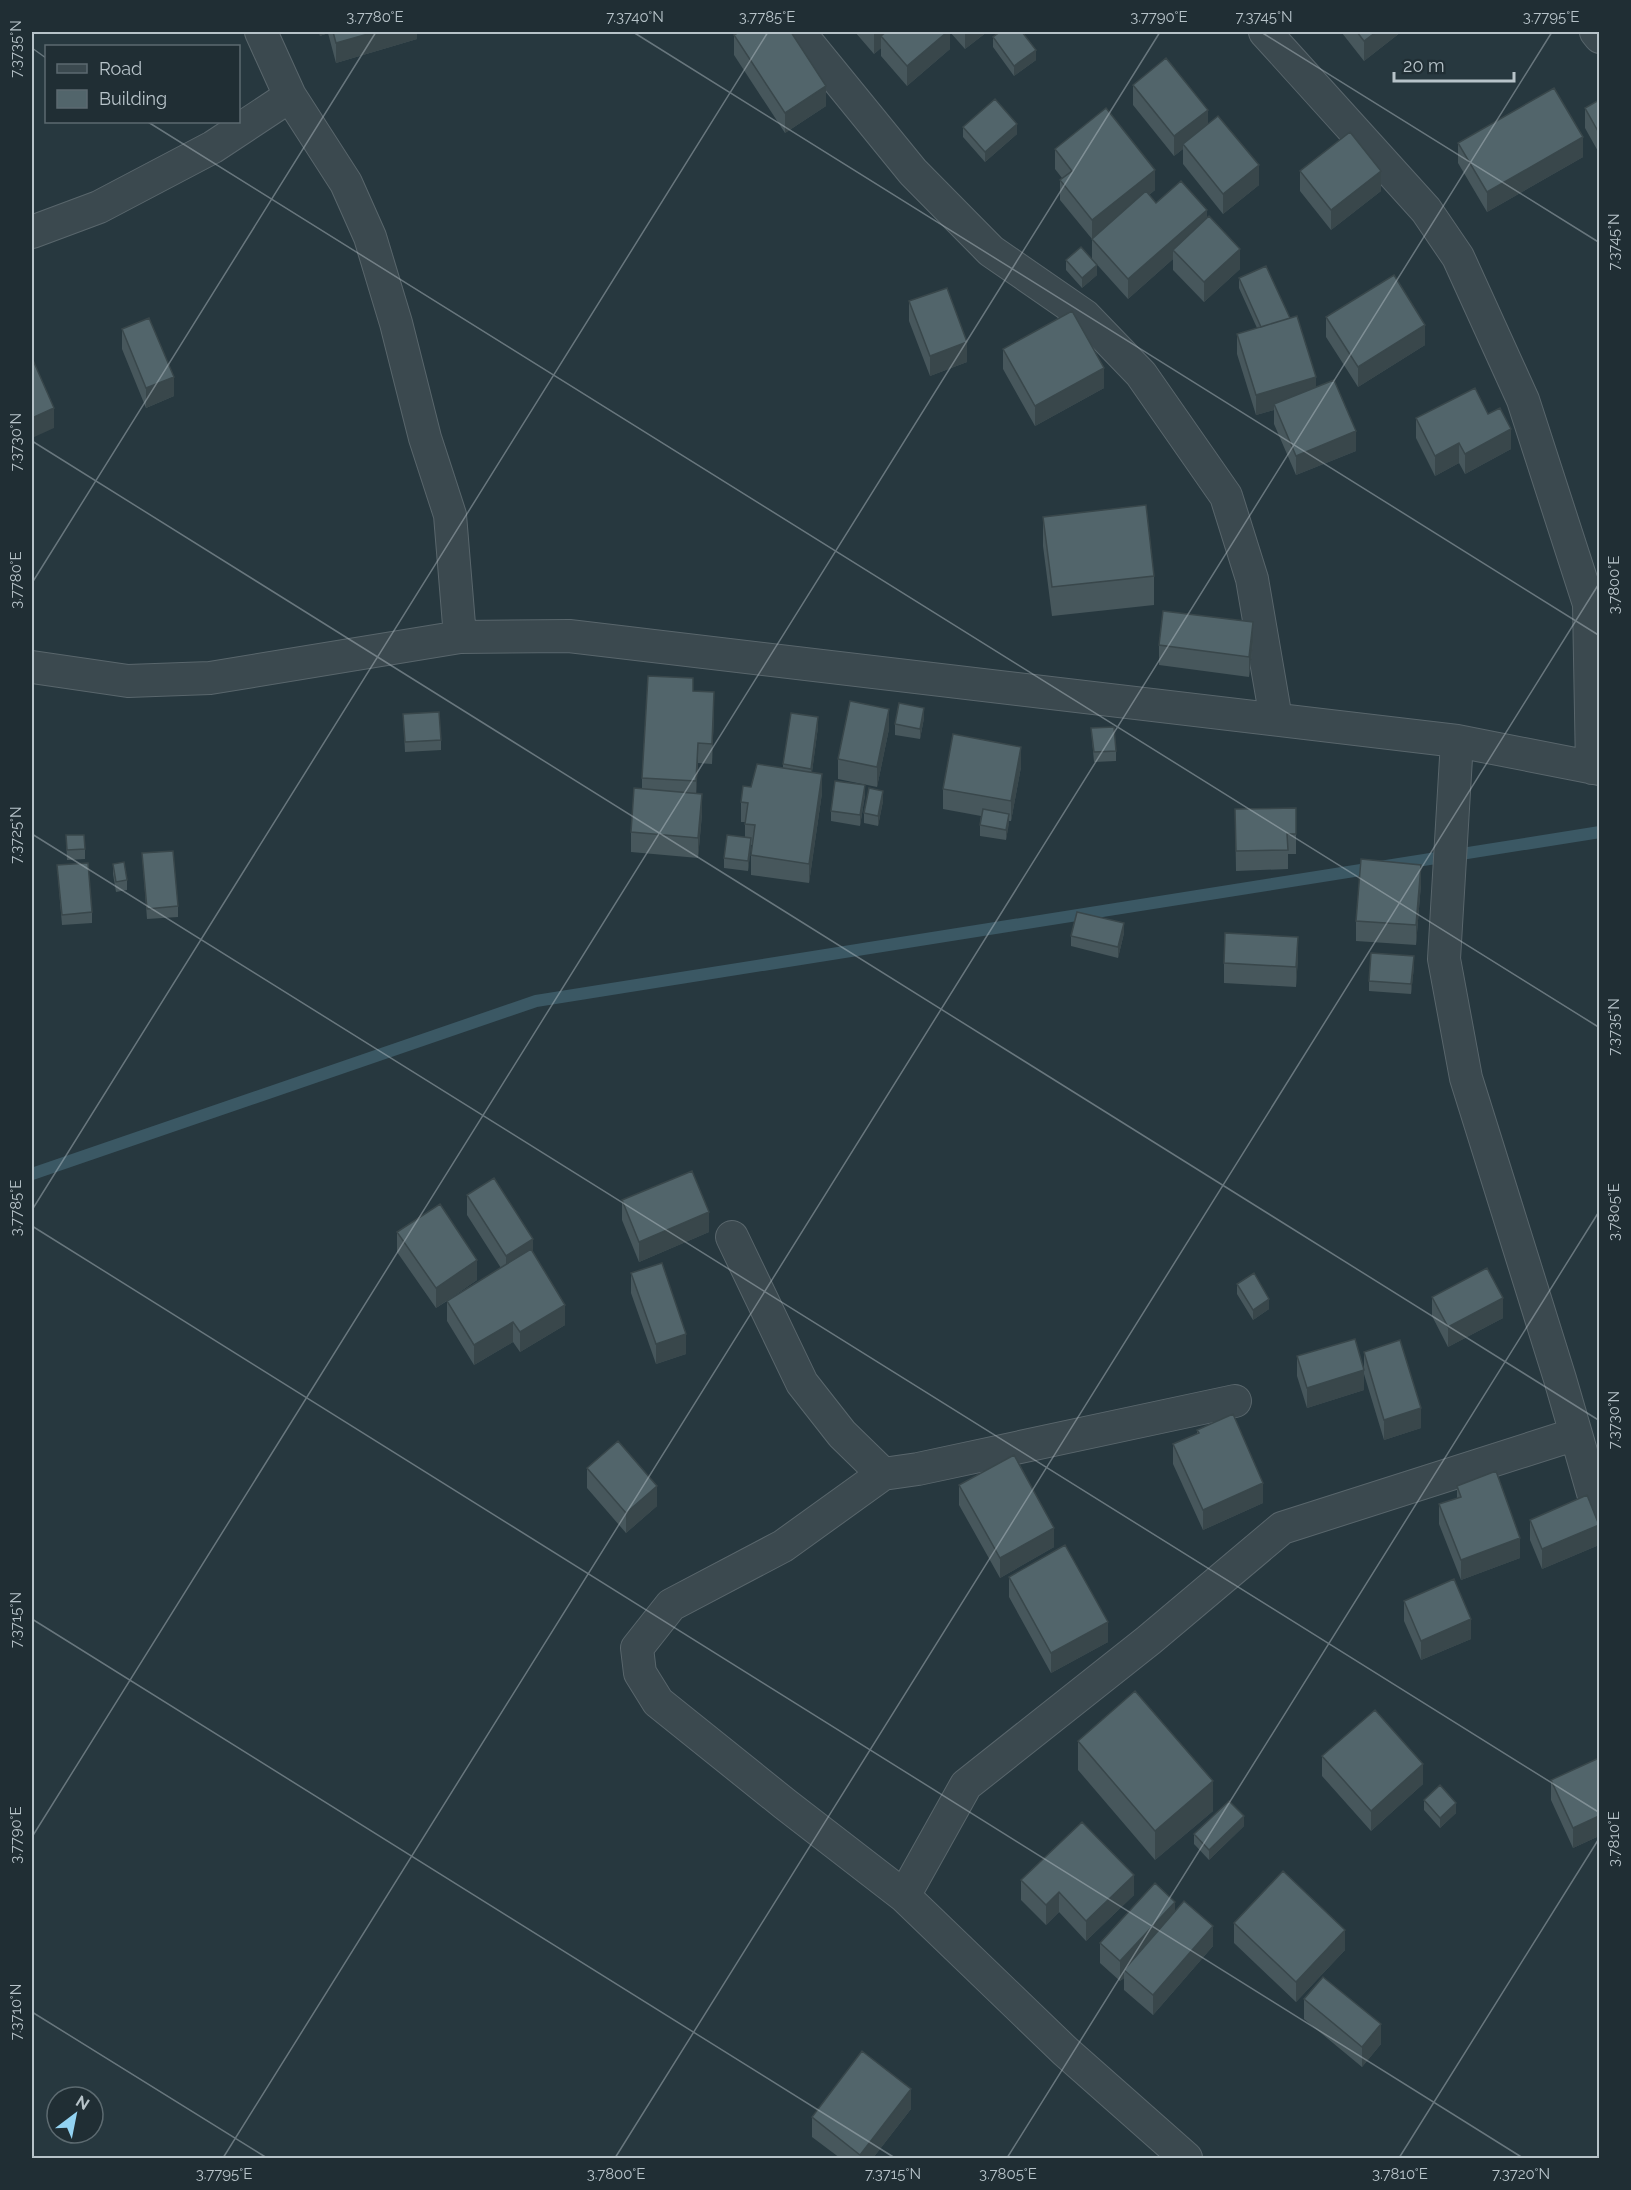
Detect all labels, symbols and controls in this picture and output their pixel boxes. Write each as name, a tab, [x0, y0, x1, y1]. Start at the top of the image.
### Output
text: 3.7780°E	[346, 8, 404, 26]
text: 7.3740°N	[606, 8, 664, 26]
text: 3.7785°E	[739, 8, 795, 26]
text: 3.7790°E	[1130, 8, 1188, 26]
text: 7.3745°N	[1236, 8, 1293, 26]
text: 3.7795°E	[1523, 8, 1579, 26]
text: 7.3735°N	[7, 20, 25, 78]
legend	[45, 45, 240, 123]
scale bar	[1394, 45, 1514, 83]
text: 20 m	[1403, 55, 1445, 76]
text: Road	[99, 58, 142, 79]
text: Building	[99, 88, 167, 109]
text: 7.3745°N	[1605, 214, 1623, 271]
text: 7.3730°N	[7, 413, 25, 471]
text: 3.7780°E	[7, 551, 25, 609]
text: 3.7800°E	[1605, 556, 1623, 614]
text: 7.3725°N	[7, 806, 25, 864]
text: 7.3735°N	[1605, 998, 1623, 1056]
text: 3.7785°E	[7, 1180, 25, 1236]
text: 3.7805°E	[1605, 1183, 1623, 1241]
text: 7.3730°N	[1605, 1391, 1623, 1449]
text: 7.3715°N	[7, 1592, 25, 1648]
text: 3.7790°E	[7, 1806, 25, 1864]
text: 3.7810°E	[1605, 1811, 1623, 1867]
text: 7.3710°N	[7, 1984, 25, 2040]
north arrow	[45, 2085, 105, 2145]
text: N	[72, 2091, 93, 2114]
text: 3.7795°E	[196, 2165, 252, 2183]
text: 3.7800°E	[587, 2165, 645, 2183]
text: 7.3715°N	[865, 2165, 921, 2183]
text: 3.7805°E	[979, 2165, 1037, 2183]
text: 3.7810°E	[1372, 2165, 1428, 2183]
text: 7.3720°N	[1492, 2165, 1550, 2183]

